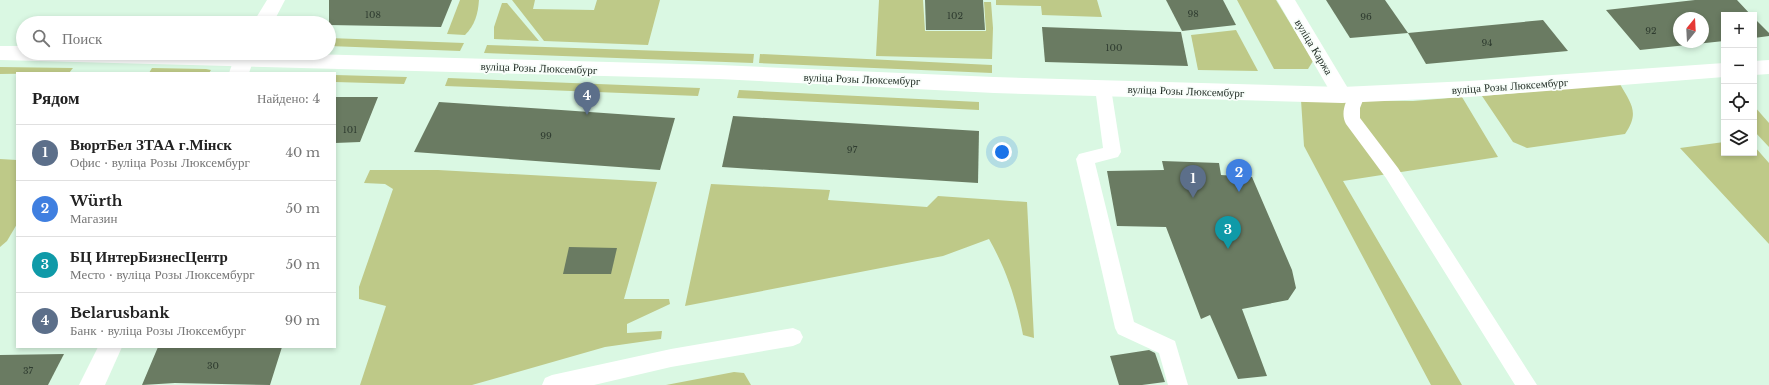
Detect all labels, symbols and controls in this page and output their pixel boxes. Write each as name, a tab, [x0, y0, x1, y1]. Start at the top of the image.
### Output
house number: 98	[1187, 8, 1199, 19]
house number: 108	[365, 9, 381, 20]
house number: 102	[947, 10, 963, 21]
house number: 96	[1360, 11, 1372, 22]
north arrow	[1673, 12, 1709, 48]
map controls	[1721, 12, 1757, 156]
button: +	[1721, 12, 1757, 48]
search box	[16, 16, 336, 60]
street label: вуліца Каржа	[1292, 17, 1336, 77]
house number: 92	[1645, 25, 1657, 36]
icon: search	[30, 27, 52, 49]
text: Поиск	[62, 29, 102, 48]
house number: 94	[1481, 37, 1493, 48]
house number: 100	[1106, 42, 1122, 53]
button: −	[1721, 48, 1757, 84]
street label: вуліца Розы Люксембург	[480, 59, 598, 77]
street label: вуліца Розы Люксембург	[803, 70, 921, 88]
street label: вуліца Розы Люксембург	[1451, 75, 1569, 97]
pin: 4	[574, 82, 600, 115]
street label: вуліца Розы Люксембург	[1127, 82, 1245, 100]
button: locate	[1721, 84, 1757, 120]
text: Рядом	[32, 88, 80, 109]
text: Найдено: 4	[257, 90, 320, 107]
button: layers	[1721, 120, 1757, 156]
house number: 101	[343, 124, 357, 135]
house number: 99	[540, 130, 552, 141]
text: ВюртБел ЗТАА г.Мінск	[70, 135, 232, 154]
your location	[992, 142, 1012, 162]
text: 1	[42, 144, 48, 161]
text: 40 m	[285, 144, 320, 161]
house number: 97	[847, 144, 858, 155]
text: Офис · вуліца Розы Люксембург	[70, 154, 250, 171]
pin: 2	[1226, 159, 1252, 192]
pin: 1	[1180, 165, 1206, 198]
text: Würth	[70, 191, 122, 210]
text: 2	[41, 200, 49, 217]
text: 50 m	[286, 200, 320, 217]
text: Магазин	[70, 210, 117, 227]
pin: 3	[1215, 216, 1241, 249]
text: БЦ ИнтерБизнесЦентр	[70, 247, 228, 266]
text: 3	[41, 256, 49, 273]
text: 50 m	[286, 256, 320, 273]
text: Место · вуліца Розы Люксембург	[70, 266, 255, 283]
text: Belarusbank	[70, 303, 169, 322]
text: 4	[41, 312, 49, 329]
text: 90 m	[285, 312, 320, 329]
text: Банк · вуліца Розы Люксембург	[70, 322, 246, 339]
house number: 30	[207, 360, 219, 371]
house number: 37	[23, 365, 34, 376]

